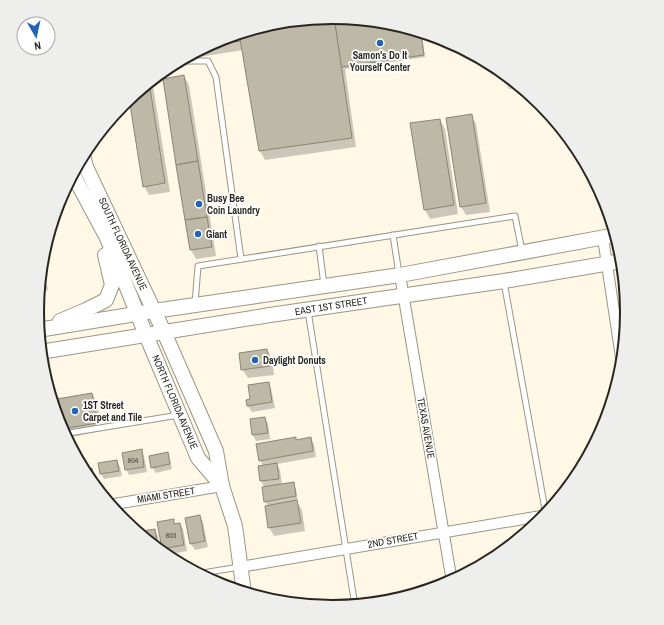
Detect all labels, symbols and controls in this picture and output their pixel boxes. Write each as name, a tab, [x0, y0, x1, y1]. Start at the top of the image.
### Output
north arrow	[16, 16, 56, 56]
text: N	[33, 38, 42, 53]
marker: Samon's Do It Yourself Center	[375, 38, 385, 48]
place label: Samon's Do It Yourself Center	[350, 49, 411, 74]
place label: Busy Bee Coin Laundry	[207, 192, 260, 217]
street label: SOUTH FLORIDA AVENUE	[96, 195, 150, 293]
marker: Busy Bee Coin Laundry	[194, 199, 204, 209]
place label: Giant	[206, 228, 227, 241]
marker: Giant	[193, 229, 203, 239]
street label: EAST 1ST STREET	[294, 294, 368, 318]
street label: NORTH FLORIDA AVENUE	[149, 353, 201, 451]
place label: Daylight Donuts	[263, 354, 326, 367]
marker: Daylight Donuts	[250, 355, 260, 365]
street label: TEXAS AVENUE	[414, 396, 438, 460]
place label: 1ST Street Carpet and Tile	[83, 399, 143, 424]
marker: 1ST Street Carpet and Tile	[70, 406, 80, 416]
house number: 804	[128, 455, 139, 465]
street label: MIAMI STREET	[136, 484, 196, 506]
street label: 2ND STREET	[367, 529, 419, 551]
house number: 803	[166, 530, 177, 540]

